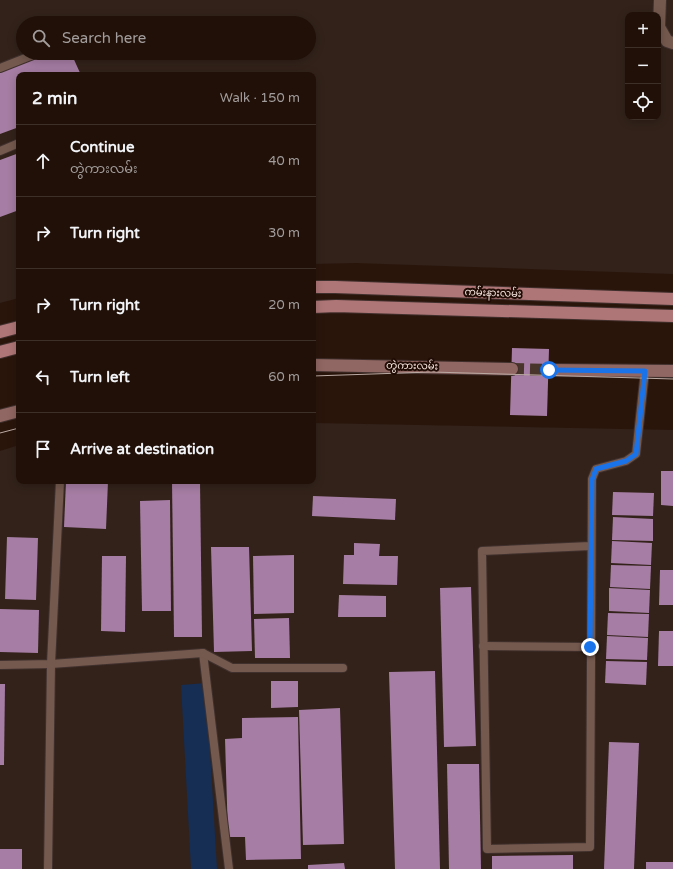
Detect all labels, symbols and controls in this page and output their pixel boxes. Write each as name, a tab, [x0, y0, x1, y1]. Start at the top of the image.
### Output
map controls	[625, 12, 661, 120]
button: +	[625, 12, 661, 48]
search box	[16, 16, 316, 60]
icon: search	[30, 27, 52, 49]
text: Search here	[62, 29, 146, 47]
button: −	[625, 48, 661, 84]
button: locate	[625, 84, 661, 120]
text: 2 min	[32, 88, 77, 109]
text: Walk · 150 m	[220, 90, 300, 106]
text: Continue	[70, 138, 134, 156]
icon: ahead	[32, 150, 54, 172]
text: 40 m	[268, 153, 300, 169]
text: တွဲကားလမ်း	[70, 161, 138, 177]
icon: right	[32, 222, 54, 244]
text: Turn right	[70, 224, 140, 242]
text: 30 m	[268, 225, 300, 241]
street label: ကမ်းနားလမ်း	[464, 284, 522, 302]
icon: right	[32, 294, 54, 316]
text: Turn right	[70, 296, 140, 314]
text: 20 m	[268, 297, 300, 313]
street label: တွဲကားလမ်း	[386, 358, 438, 374]
route start	[540, 361, 558, 379]
icon: left	[32, 366, 54, 388]
text: Turn left	[70, 368, 130, 386]
text: 60 m	[268, 369, 300, 385]
icon: arrive	[32, 438, 54, 460]
text: Arrive at destination	[70, 440, 214, 458]
route end	[581, 638, 599, 656]

